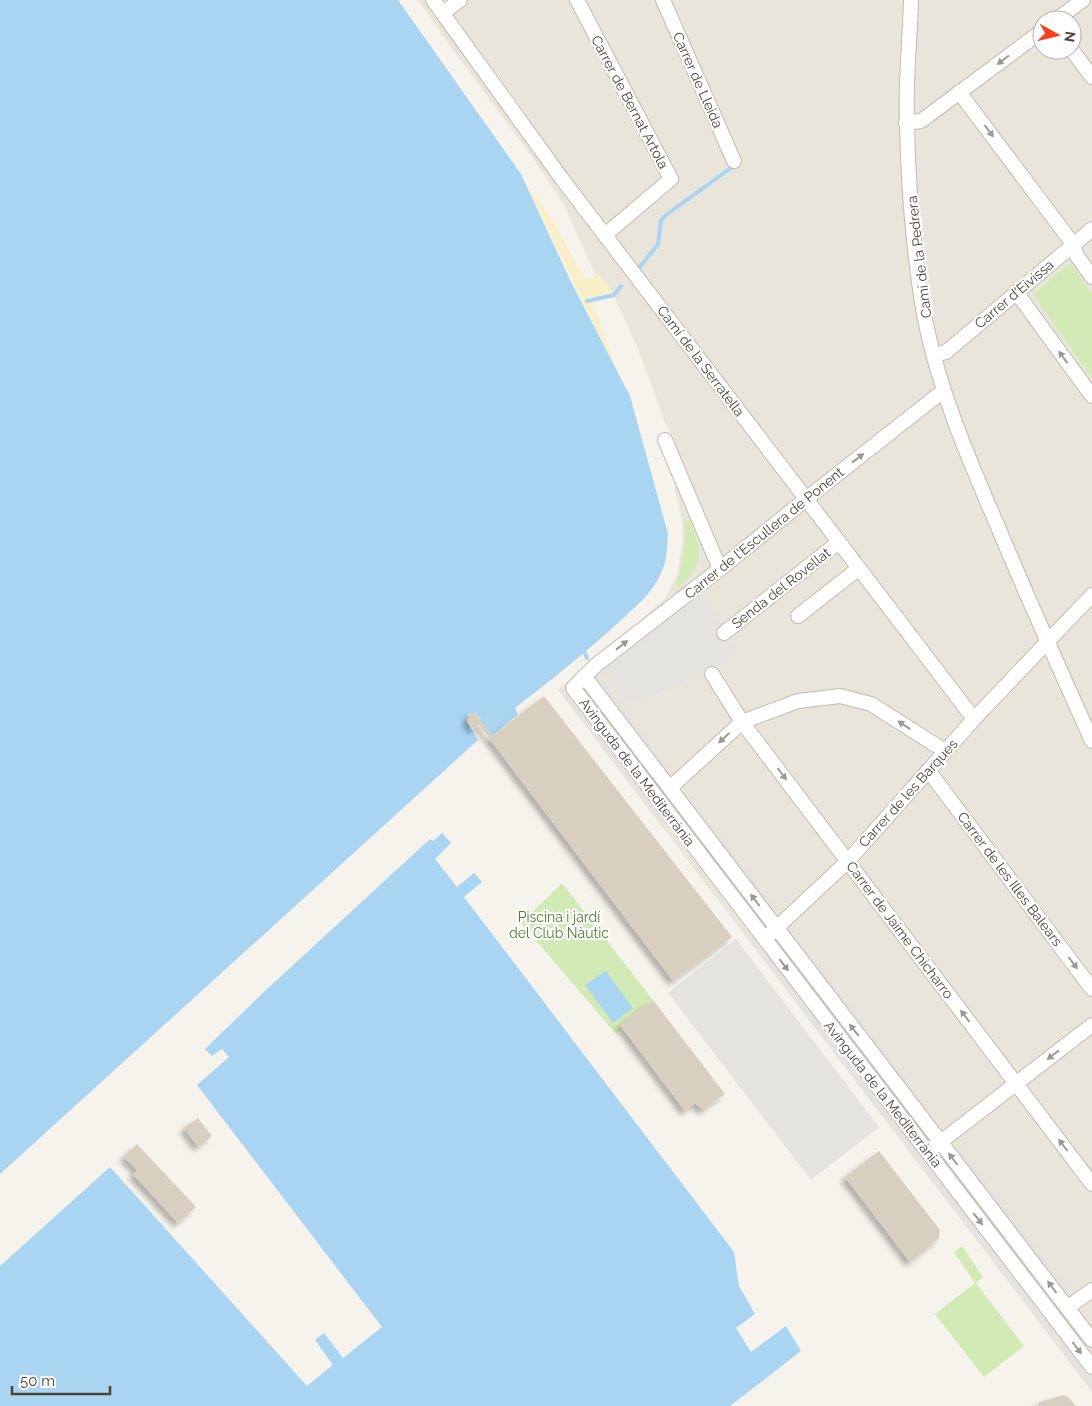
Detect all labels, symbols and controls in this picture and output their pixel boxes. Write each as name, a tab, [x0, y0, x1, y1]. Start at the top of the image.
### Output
north arrow	[1032, 10, 1082, 60]
street label: Carrer de Lleida	[670, 30, 726, 130]
text: N	[1061, 30, 1079, 43]
street label: Carrer de Bernat Artola	[588, 33, 672, 171]
one-way arrow	[997, 54, 1010, 65]
one-way arrow	[983, 124, 994, 137]
street label: Camí de la Pedrera	[904, 195, 934, 319]
street label: Carrer d'Eivissa	[971, 256, 1057, 332]
street label: Camí de la Serratella	[654, 303, 748, 419]
one-way arrow	[1058, 350, 1068, 364]
one-way arrow	[851, 452, 864, 463]
street label: Carrer de l'Escullera de Ponent	[681, 464, 847, 602]
street label: Senda del Rovellat	[728, 544, 834, 632]
one-way arrow	[615, 639, 628, 650]
street label: Avinguda de la Mediterrània	[576, 695, 698, 849]
one-way arrow	[897, 720, 910, 730]
one-way arrow	[718, 732, 730, 744]
street label: Carrer de les Barques	[855, 736, 961, 850]
one-way arrow	[777, 767, 787, 781]
street label: Carrer de les Illes Balears	[954, 809, 1066, 949]
street label: Carrer de Jaime Chicharro	[843, 858, 957, 1002]
one-way arrow	[750, 894, 761, 907]
park label: Piscina i jardí del Club Nàutic	[509, 909, 609, 941]
one-way arrow	[1068, 956, 1078, 970]
one-way arrow	[778, 958, 789, 971]
one-way arrow	[959, 1010, 970, 1023]
street label: Avinguda de la Mediterrània	[821, 1018, 945, 1170]
one-way arrow	[849, 1023, 859, 1037]
one-way arrow	[1046, 1050, 1060, 1060]
one-way arrow	[1057, 1139, 1068, 1152]
one-way arrow	[947, 1152, 958, 1165]
one-way arrow	[973, 1212, 984, 1225]
one-way arrow	[1046, 1281, 1057, 1294]
one-way arrow	[1072, 1341, 1083, 1354]
scale bar	[12, 1364, 110, 1396]
text: 50 m	[20, 1372, 55, 1390]

